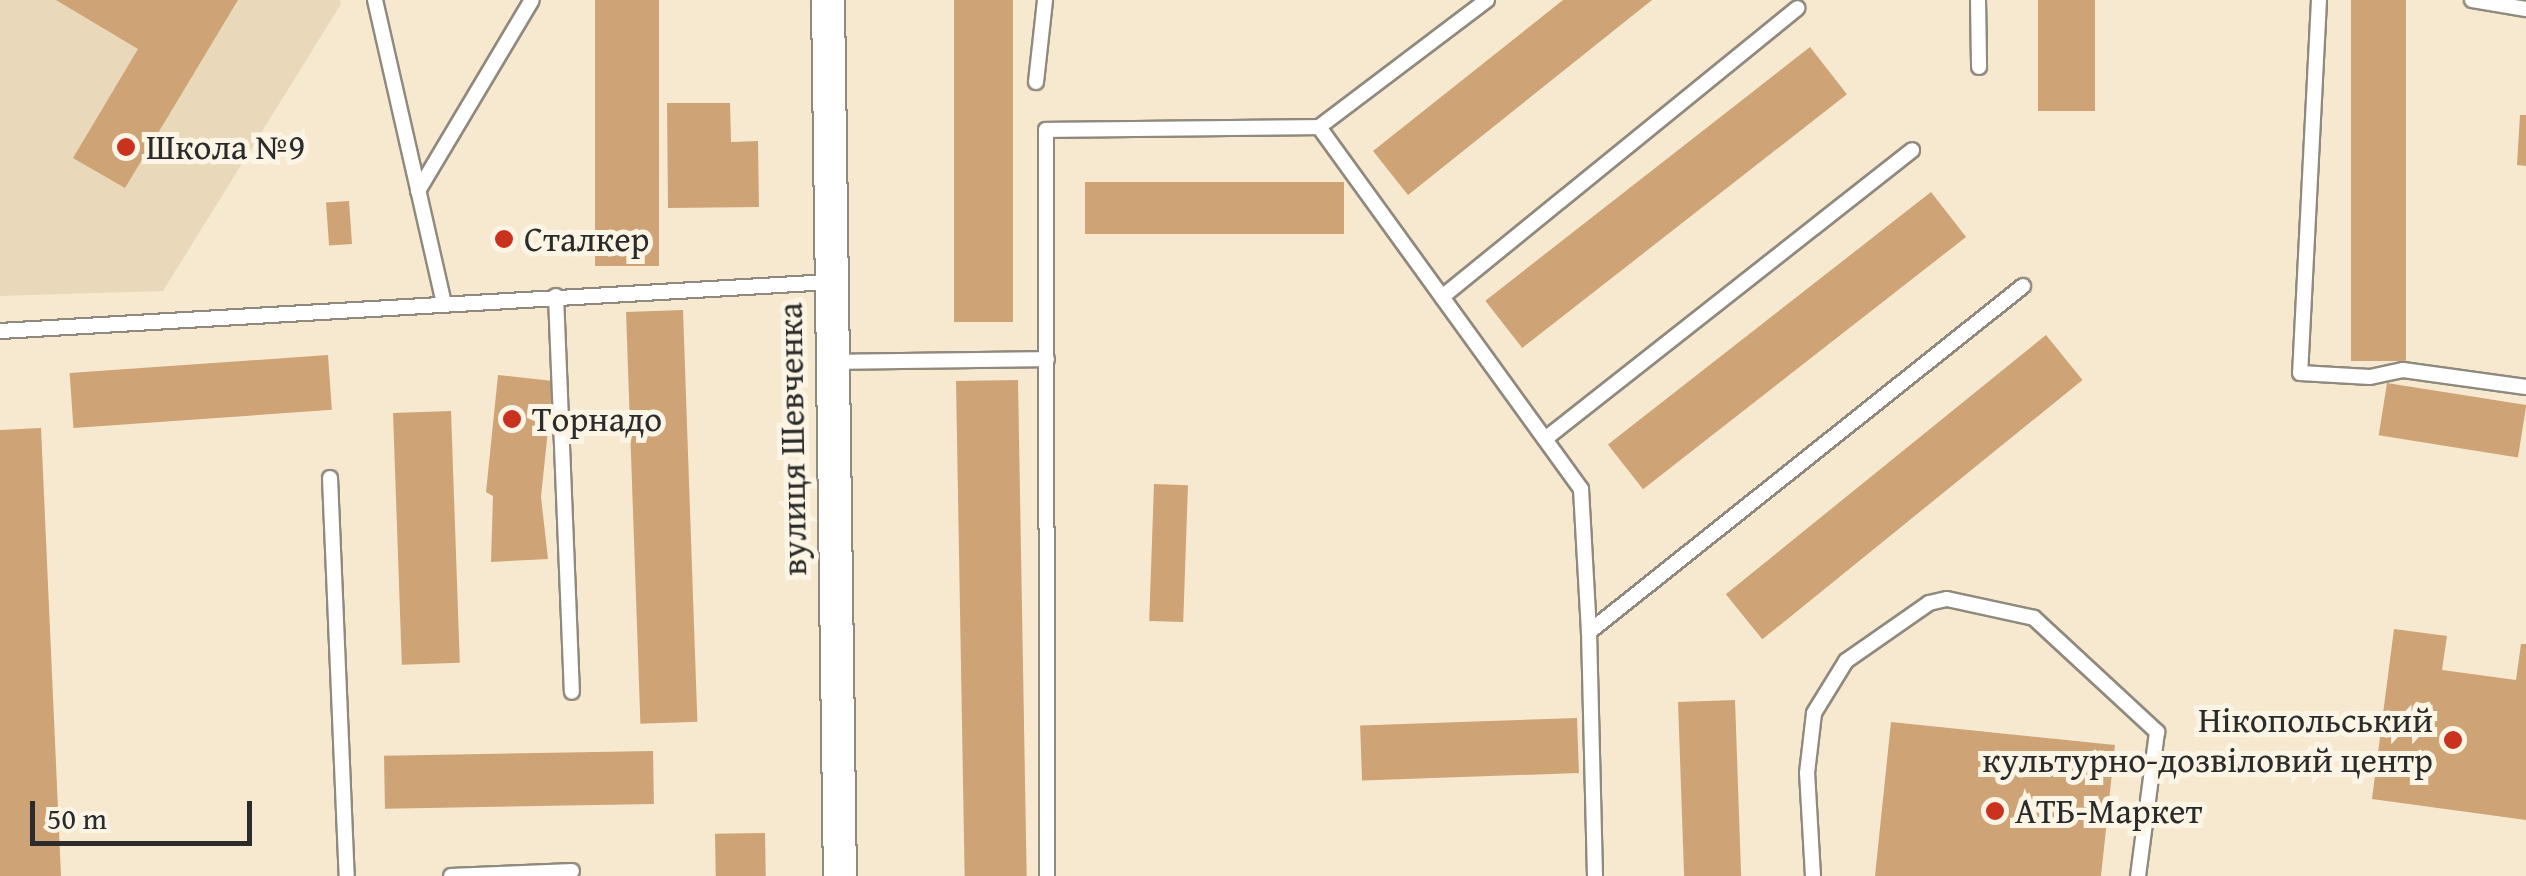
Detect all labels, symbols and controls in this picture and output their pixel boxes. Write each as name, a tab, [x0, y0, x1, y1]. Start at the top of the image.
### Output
place label: Школа №9	[146, 126, 305, 168]
marker: Школа №9	[115, 136, 137, 158]
place label: Сталкер	[524, 218, 649, 260]
marker: Сталкер	[493, 228, 515, 250]
street label: вулиця Шевченка	[769, 302, 815, 576]
place label: Торнадо	[532, 398, 662, 440]
marker: Торнадо	[501, 408, 523, 430]
place label: Нікопольський культурно-дозвіловий центр	[1982, 699, 2433, 781]
marker: Нікопольський культурно-дозвіловий центр	[2442, 729, 2464, 751]
scale bar	[35, 781, 258, 843]
place label: АТБ-Маркет	[2015, 790, 2202, 832]
text: 50 m	[47, 796, 107, 840]
marker: АТБ-Маркет	[1984, 800, 2006, 822]

